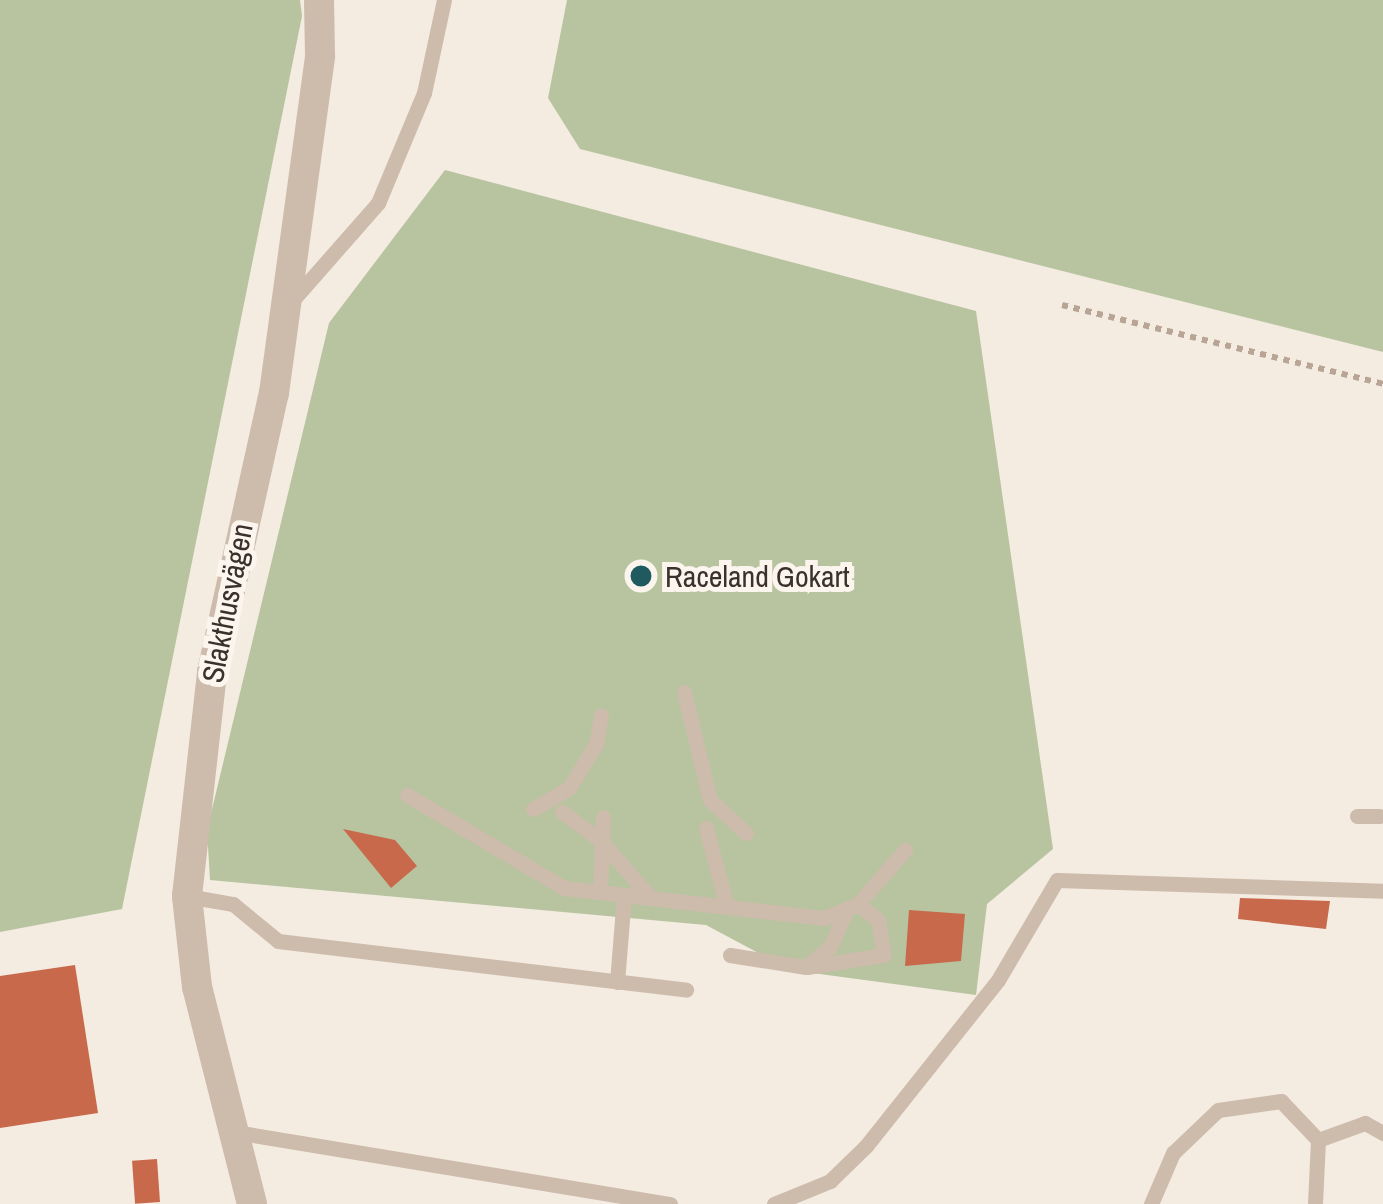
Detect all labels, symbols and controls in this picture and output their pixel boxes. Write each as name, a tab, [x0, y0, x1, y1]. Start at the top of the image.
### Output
street label: Slakthusvägen	[194, 520, 260, 686]
place label: Raceland Gokart	[665, 558, 850, 594]
marker: Raceland Gokart	[628, 563, 654, 589]

